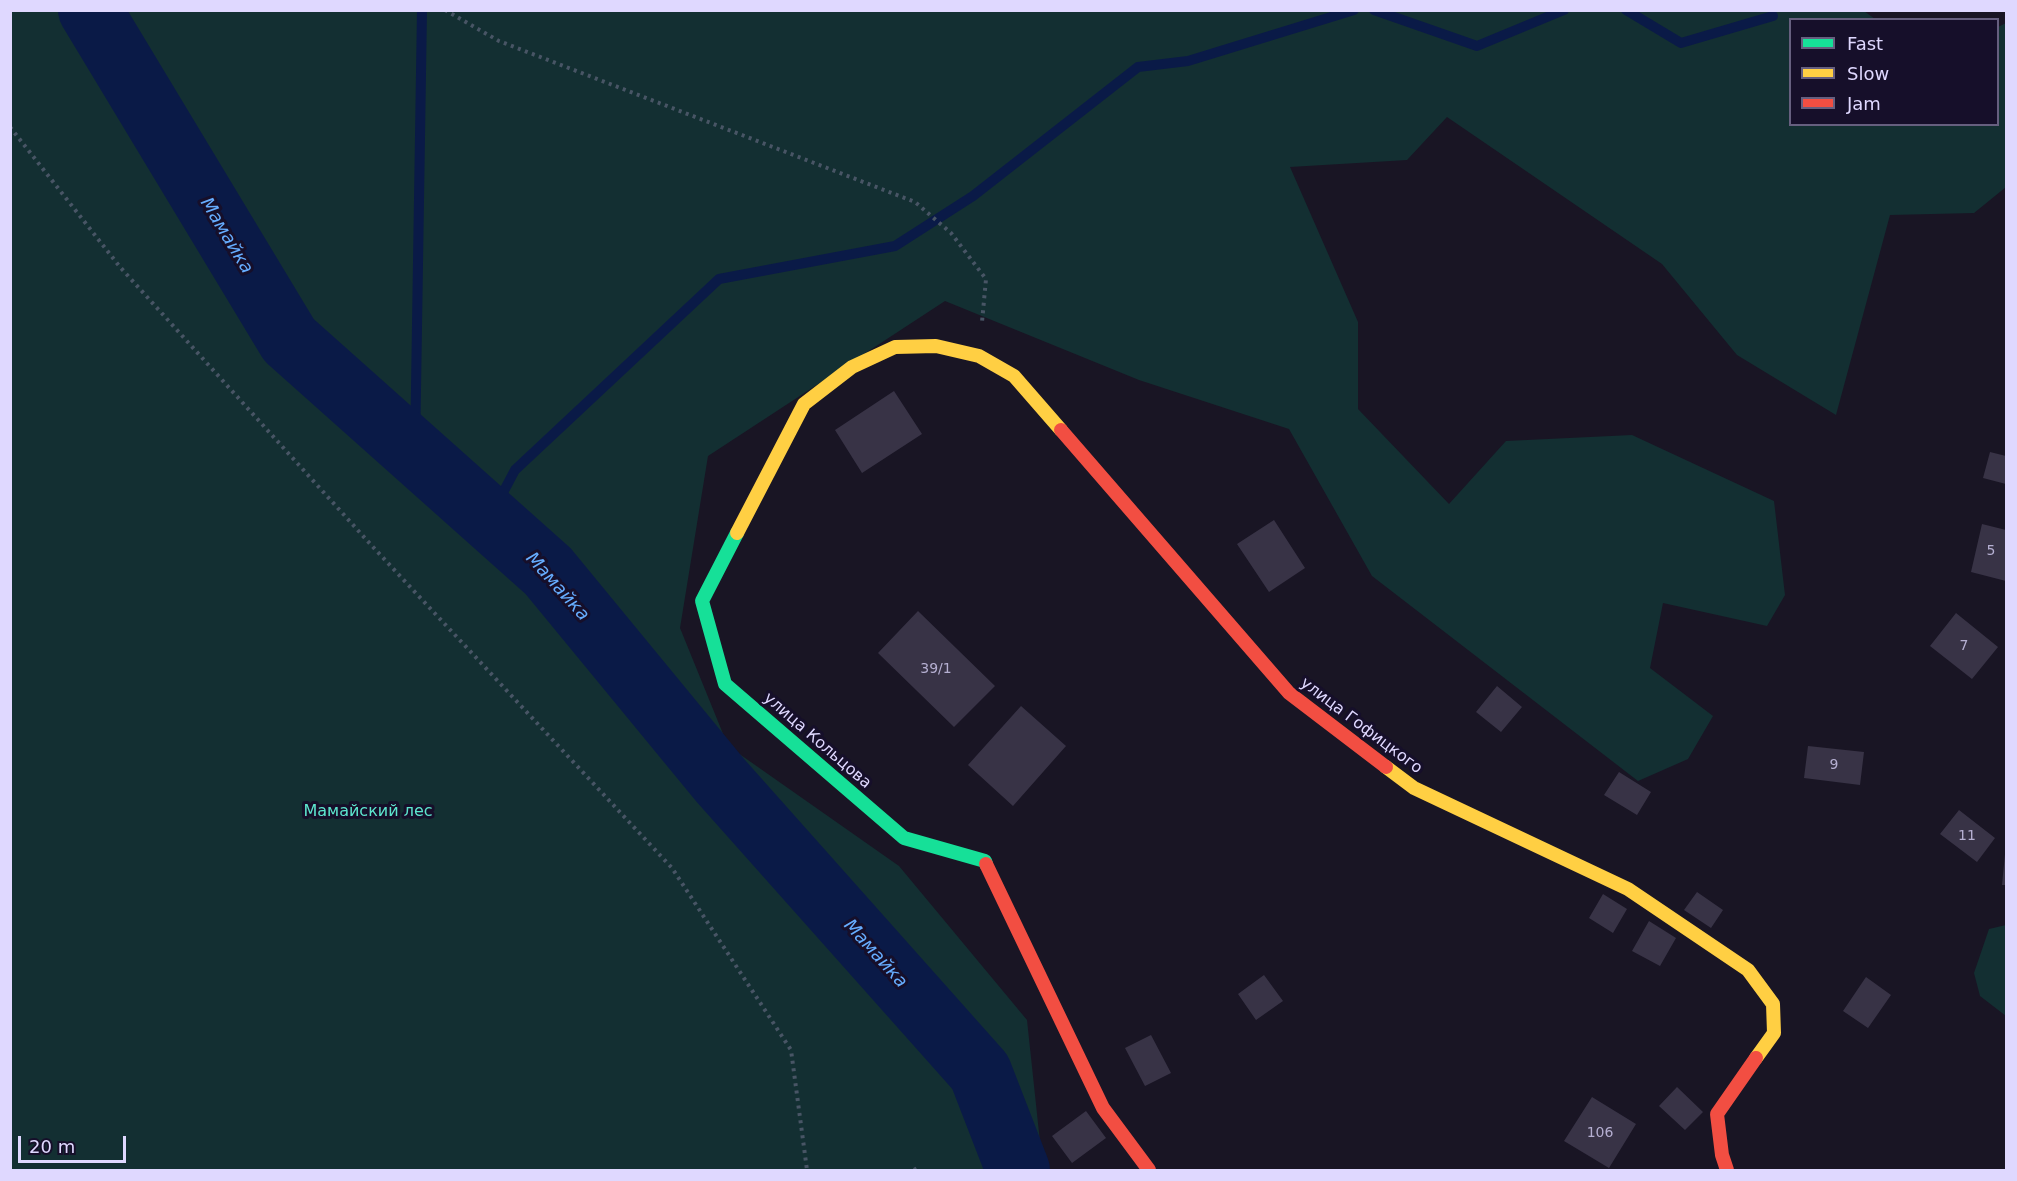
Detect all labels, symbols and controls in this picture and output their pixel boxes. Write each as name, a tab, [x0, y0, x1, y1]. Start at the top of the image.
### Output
legend	[1789, 18, 1999, 126]
text: Fast	[1847, 33, 1883, 54]
text: Slow	[1847, 63, 1889, 84]
text: Jam	[1847, 93, 1881, 114]
water label: Мамайка	[195, 194, 257, 278]
house number: 5	[1987, 543, 1995, 559]
water label: Мамайка	[521, 548, 593, 626]
house number: 7	[1960, 638, 1968, 654]
house number: 39/1	[920, 661, 952, 677]
street label: улица Гофицкого	[1296, 674, 1426, 778]
street label: улица Кольцова	[759, 689, 875, 793]
house number: 9	[1830, 757, 1838, 773]
park label: Мамайский лес	[303, 802, 433, 822]
house number: 11	[1958, 828, 1976, 844]
water label: Мамайка	[839, 915, 911, 993]
scale bar	[21, 1124, 129, 1162]
house number: 106	[1587, 1125, 1613, 1141]
text: 20 m	[29, 1136, 75, 1157]

